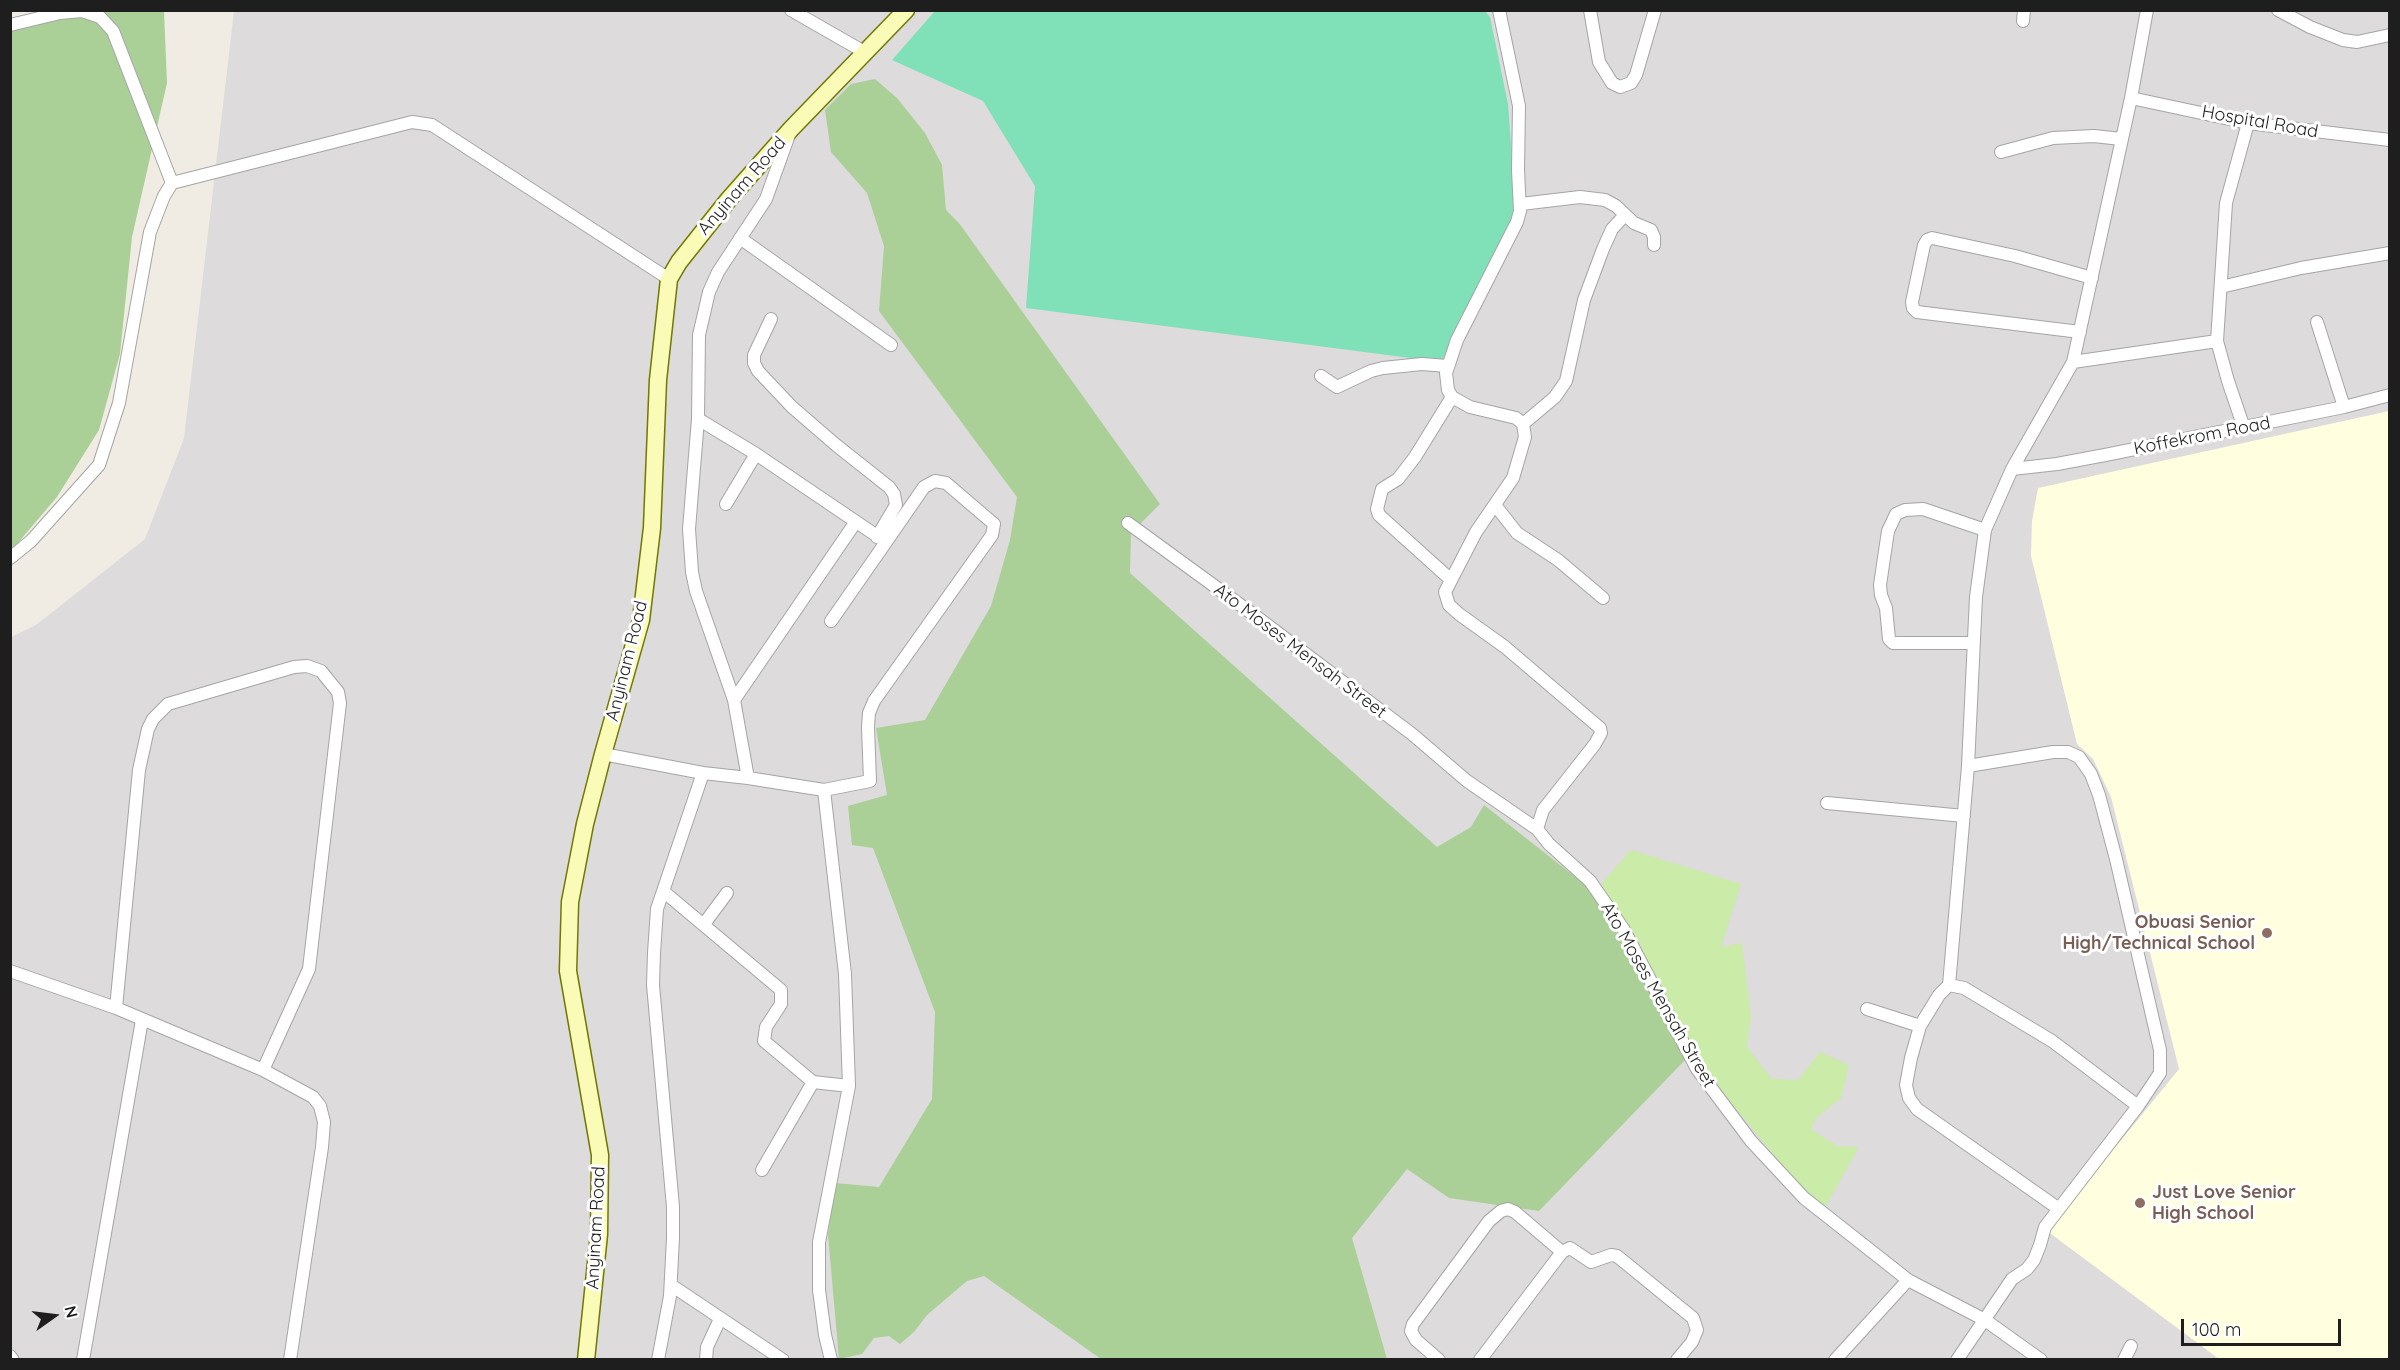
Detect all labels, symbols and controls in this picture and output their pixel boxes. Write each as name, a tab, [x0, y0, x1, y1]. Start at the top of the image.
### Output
street label: Hospital Road	[2200, 101, 2320, 143]
street label: Anyinam Road	[693, 132, 791, 240]
street label: Koffekrom Road	[2132, 412, 2272, 460]
street label: Ato Moses Mensah Street	[1209, 579, 1391, 723]
street label: Anyinam Road	[602, 599, 652, 723]
street label: Ato Moses Mensah Street	[1596, 899, 1720, 1091]
place label: Obuasi Senior High/Technical School	[2062, 912, 2255, 954]
marker: Obuasi Senior High/Technical School	[2260, 926, 2274, 940]
street label: Anyinam Road	[582, 1166, 610, 1290]
place label: Just Love Senior High School	[2152, 1182, 2296, 1224]
marker: Just Love Senior High School	[2133, 1196, 2147, 1210]
north arrow	[24, 1286, 84, 1346]
text: N	[60, 1304, 83, 1320]
scale bar	[2184, 1307, 2344, 1345]
text: 100 m	[2192, 1318, 2241, 1341]

